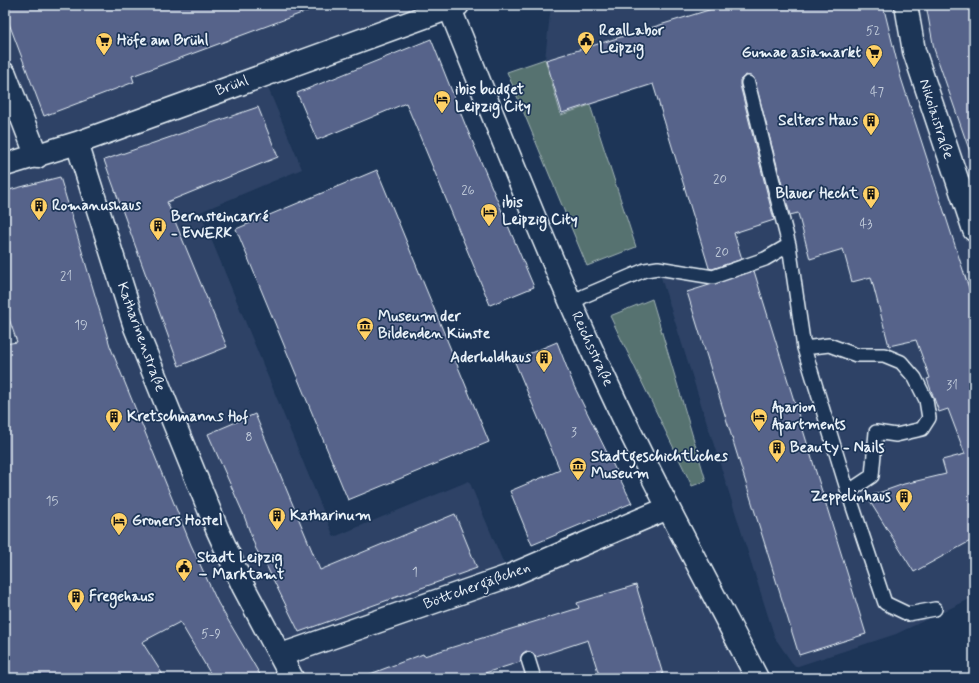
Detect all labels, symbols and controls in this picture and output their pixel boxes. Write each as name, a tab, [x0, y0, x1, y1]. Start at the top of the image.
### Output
place label: RealLabor Leipzig	[599, 21, 665, 60]
house number: 52	[866, 23, 880, 40]
public building icon: RealLabor Leipzig	[576, 30, 596, 55]
supermarket icon: Höfe am Brühl	[94, 31, 114, 56]
place label: Höfe am Brühl	[117, 31, 209, 51]
place label: Gumae asiamarkt	[742, 43, 861, 63]
supermarket icon: Gumae asiamarkt	[864, 43, 884, 68]
street label: Brühl	[213, 71, 252, 101]
street label: Nikolaistraße	[914, 76, 958, 162]
place label: ibis budget Leipzig City	[455, 80, 531, 119]
house number: 47	[870, 84, 885, 101]
hotel icon: ibis budget Leipzig City	[432, 89, 452, 114]
place label: Selters Haus	[778, 111, 858, 131]
building icon: Selters Haus	[861, 111, 881, 136]
house number: 20	[713, 171, 727, 188]
house number: 26	[461, 182, 475, 199]
place label: Blauer Hecht	[776, 184, 859, 204]
building icon: Blauer Hecht	[861, 184, 881, 209]
place label: ibis Leipzig City	[502, 193, 578, 232]
building icon: Romanushaus	[29, 196, 49, 221]
place label: Romanushaus	[52, 196, 141, 216]
hotel icon: ibis Leipzig City	[479, 202, 499, 227]
place label: Bernsteincarré - EWERK	[171, 207, 269, 244]
building icon: Bernsteincarré - EWERK	[148, 216, 168, 241]
house number: 43	[859, 216, 873, 233]
house number: 20	[715, 244, 729, 261]
house number: 21	[60, 268, 72, 285]
street label: Katharinenstraße	[112, 279, 170, 395]
place label: Museum der Bildenden Künste	[378, 307, 491, 344]
street label: Reichsstraße	[566, 308, 618, 390]
museum icon: Museum der Bildenden Künste	[355, 316, 375, 341]
house number: 19	[74, 317, 88, 334]
place label: Aderholdhaus	[450, 348, 531, 368]
building icon: Aderholdhaus	[534, 348, 554, 373]
house number: 31	[946, 377, 958, 394]
place label: Aparion Apartments	[772, 398, 846, 436]
building icon: Kretschmanns Hof	[104, 407, 124, 432]
place label: Kretschmanns Hof	[127, 407, 248, 427]
hotel icon: Aparion Apartments	[749, 407, 769, 432]
house number: 3	[571, 424, 577, 441]
house number: 8	[245, 429, 253, 446]
building icon: Beauty - Nails	[767, 438, 787, 463]
place label: Beauty - Nails	[790, 438, 885, 458]
place label: Stadtgeschichtliches Museum	[591, 447, 728, 484]
museum icon: Stadtgeschichtliches Museum	[568, 456, 588, 481]
place label: Zeppelinhaus	[810, 487, 891, 507]
building icon: Zeppelinhaus	[894, 487, 914, 512]
house number: 15	[46, 493, 58, 510]
building icon: Katharinum	[267, 506, 287, 531]
place label: Katharinum	[290, 506, 371, 526]
hotel icon: Groners Hostel	[109, 511, 129, 536]
place label: Groners Hostel	[132, 511, 223, 531]
place label: Stadt Leipzig – Marktamt	[197, 548, 284, 585]
public building icon: Stadt Leipzig – Marktamt	[174, 557, 194, 582]
street label: Böttchergäßchen	[421, 557, 534, 616]
house number: 1	[412, 564, 418, 581]
building icon: Fregehaus	[66, 587, 86, 612]
place label: Fregehaus	[89, 587, 155, 609]
house number: 5-9	[201, 626, 221, 643]

